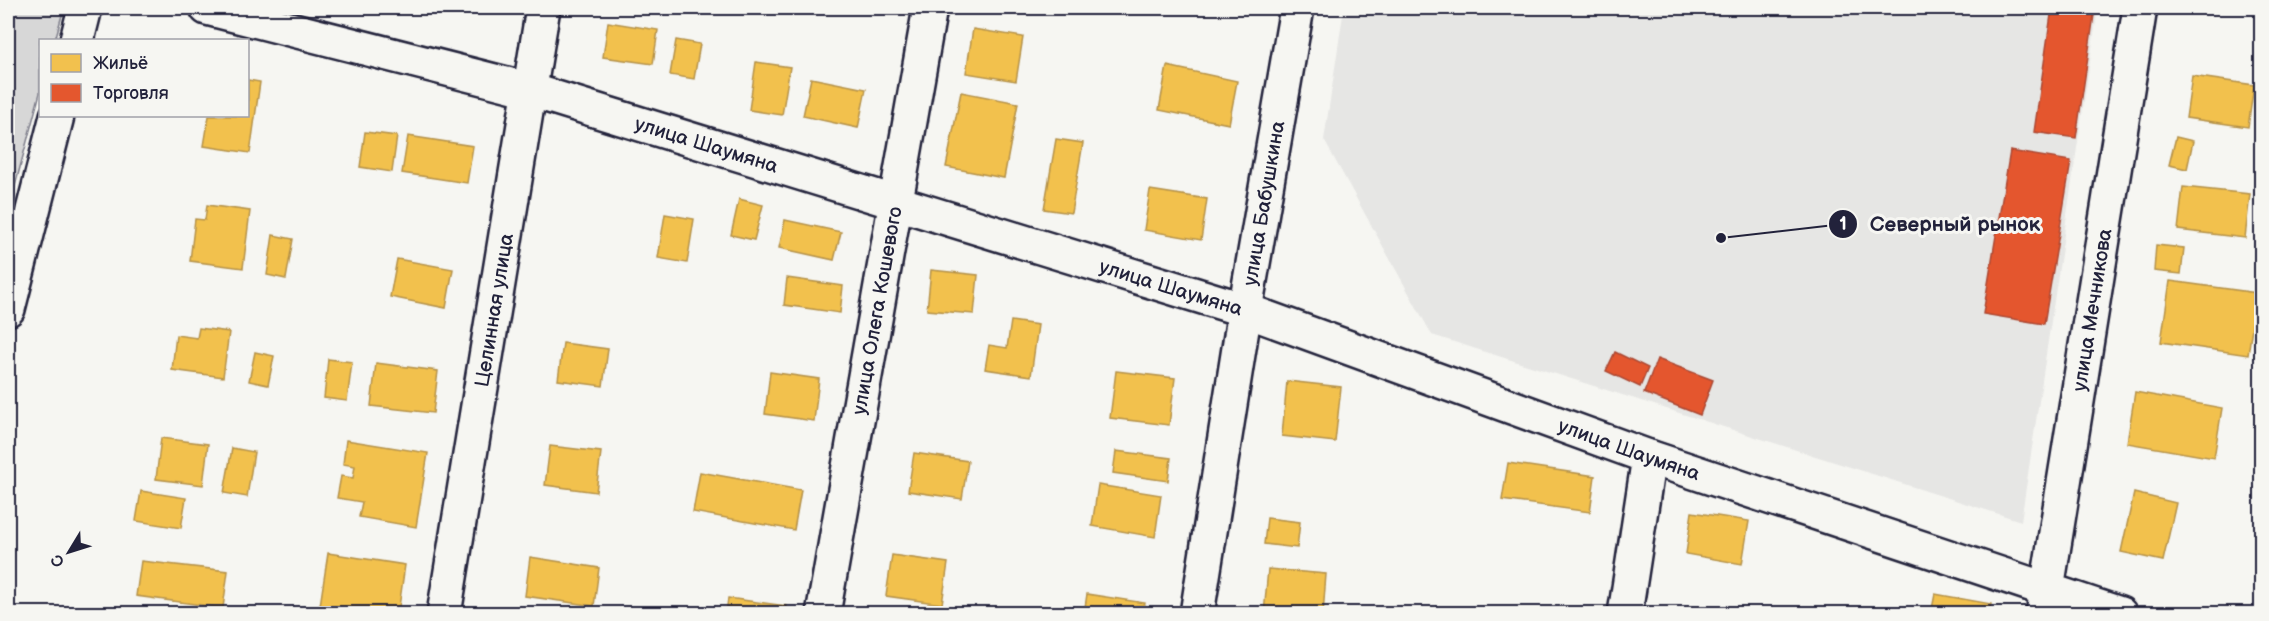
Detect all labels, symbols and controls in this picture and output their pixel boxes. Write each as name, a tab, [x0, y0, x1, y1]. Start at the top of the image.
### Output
legend	[39, 39, 249, 117]
text: Жильё	[93, 53, 148, 74]
text: Торговля	[93, 83, 169, 104]
street label: улица Шаумяна	[632, 112, 781, 179]
street label: улица Бабушкина	[1238, 119, 1290, 288]
street label: улица Олега Кошевого	[847, 205, 908, 417]
callout: Северный рынок	[1828, 205, 2052, 244]
text: Северный рынок	[1870, 212, 2041, 237]
text: 1	[1839, 214, 1847, 235]
street label: улица Мечникова	[2068, 227, 2118, 393]
street label: Целинная улица	[470, 231, 519, 389]
street label: улица Шаумяна	[1096, 255, 1246, 322]
street label: улица Шаумяна	[1555, 414, 1703, 486]
north arrow	[39, 522, 99, 582]
text: С	[47, 550, 69, 571]

